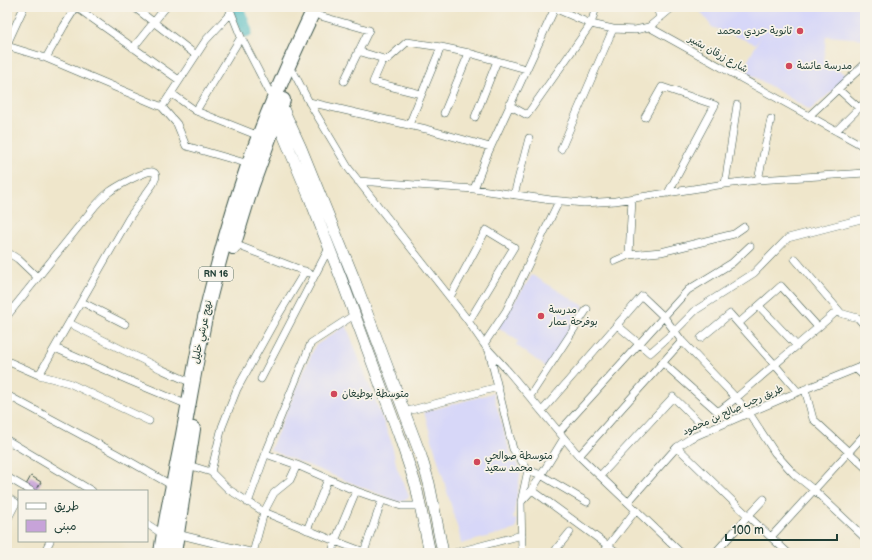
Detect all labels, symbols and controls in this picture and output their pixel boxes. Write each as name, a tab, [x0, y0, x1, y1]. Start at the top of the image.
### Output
place label: ثانوية حردي محمد	[717, 25, 793, 39]
marker: ثانوية حردي محمد	[795, 26, 805, 36]
street label: شارع زرقان بشير	[685, 32, 750, 76]
place label: مدرسة عائشة	[797, 60, 852, 72]
marker: مدرسة عائشة	[784, 61, 794, 71]
road number: RN 16	[199, 267, 233, 281]
street label: نهج عرشي خليل	[189, 299, 218, 366]
place label: مدرسة بوفرحة عمار	[548, 304, 598, 328]
marker: مدرسة بوفرحة عمار	[536, 311, 546, 321]
street label: طريق رجب صالح بن محمود	[681, 382, 786, 439]
place label: متوسطة بوطيغان	[342, 388, 409, 400]
marker: متوسطة بوطيغان	[329, 389, 339, 399]
place label: متوسطة صوالحي محمد سعيد	[485, 450, 553, 474]
marker: متوسطة صوالحي محمد سعيد	[472, 457, 482, 467]
legend	[18, 490, 148, 542]
text: طريق	[54, 499, 79, 514]
scale bar	[726, 516, 837, 542]
text: مبنى	[54, 519, 77, 534]
text: 100 m	[732, 523, 764, 538]

